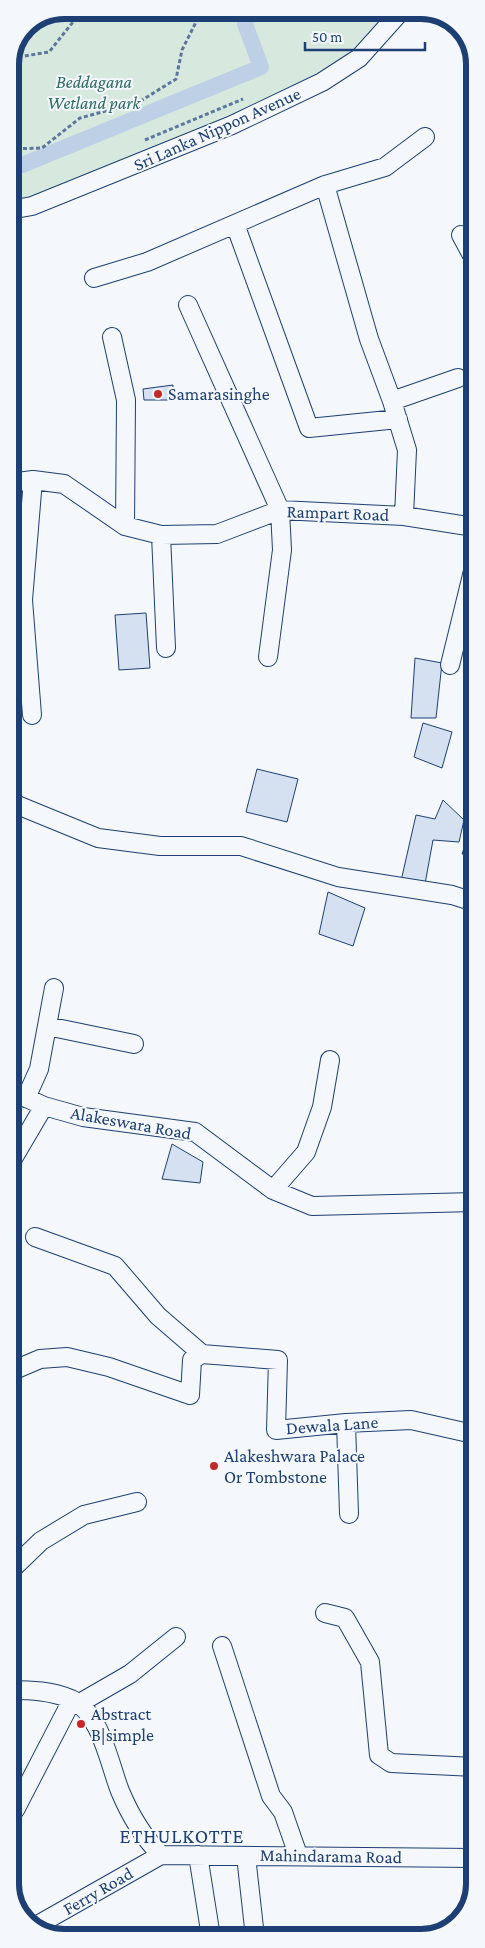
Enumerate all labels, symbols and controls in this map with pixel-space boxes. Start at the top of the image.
scale bar [305,20,425,52]
text: 50 m [312,29,342,45]
park label: Beddagana Wetland park [48,72,142,113]
street label: Sri Lanka Nippon Avenue [130,83,304,175]
place label: Samarasinghe [168,384,270,404]
marker: Samarasinghe [152,388,164,400]
street label: Rampart Road [286,501,390,525]
street label: Alakeswara Road [69,1103,193,1144]
street label: Dewala Lane [285,1412,379,1438]
place label: Alakeshwara Palace Or Tombstone [224,1446,365,1487]
marker: Alakeshwara Palace Or Tombstone [208,1460,220,1472]
place label: Abstract B|simple [91,1704,154,1745]
marker: Abstract B|simple [75,1718,87,1730]
district label: ETHULKOTTE [120,1825,244,1847]
street label: Mahindarama Road [260,1845,403,1867]
street label: Ferry Road [59,1863,137,1919]

